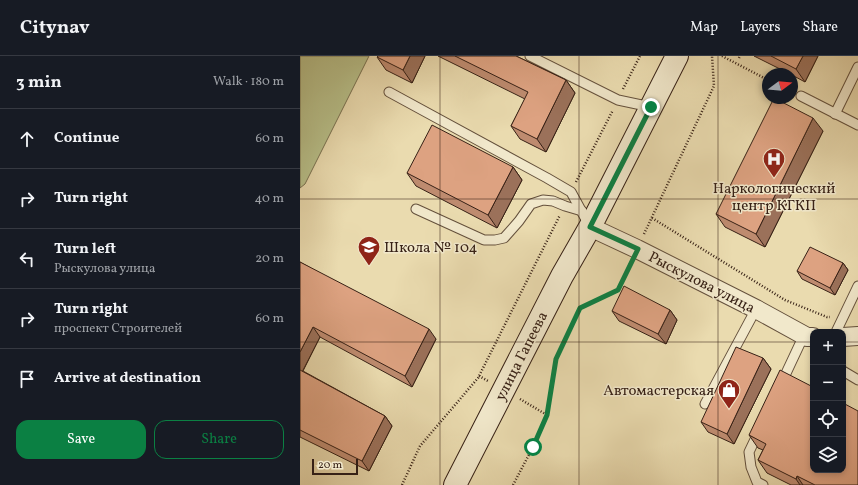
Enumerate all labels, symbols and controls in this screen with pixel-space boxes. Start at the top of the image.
text: Citynav [20,15,90,41]
text: Map [690,18,718,37]
text: Layers [740,18,780,37]
text: Share [802,18,838,37]
north arrow [762,68,798,104]
text: 3 min [16,71,62,94]
text: Walk · 180 m [213,73,284,91]
route end [642,98,660,116]
icon: ahead [16,128,38,150]
text: Continue [54,128,119,149]
text: 60 m [256,130,284,148]
hospital icon: Наркологический центр КГКП [761,146,787,179]
place label: Наркологический центр КГКП [713,179,835,217]
icon: right [16,188,38,210]
text: Turn right [54,188,128,209]
text: 40 m [255,190,284,208]
school or university icon: Школа № 104 [356,234,382,267]
place label: Школа № 104 [384,238,478,259]
text: Turn left [54,239,116,260]
street label: Рыскулова улица [644,247,758,319]
icon: left [16,248,38,270]
text: 20 m [255,250,284,268]
text: Рыскулова улица [54,260,156,278]
text: Turn right [54,299,128,320]
icon: right [16,308,38,330]
street label: улица Гапеева [491,308,554,405]
text: 60 m [256,310,284,328]
text: проспект Строителей [54,320,182,338]
map controls [810,329,846,473]
button: + [810,329,846,365]
button: − [810,365,846,401]
icon: arrive [16,368,38,390]
text: Arrive at destination [54,368,201,389]
shop icon: Автомастерская [716,377,742,410]
place label: Автомастерская [603,381,714,402]
button: locate [810,401,846,437]
button: Save [16,420,146,459]
button: Share [154,420,284,459]
button: layers [810,437,846,473]
route start [524,438,542,456]
scale bar [312,457,358,476]
text: 20 m [318,458,342,473]

